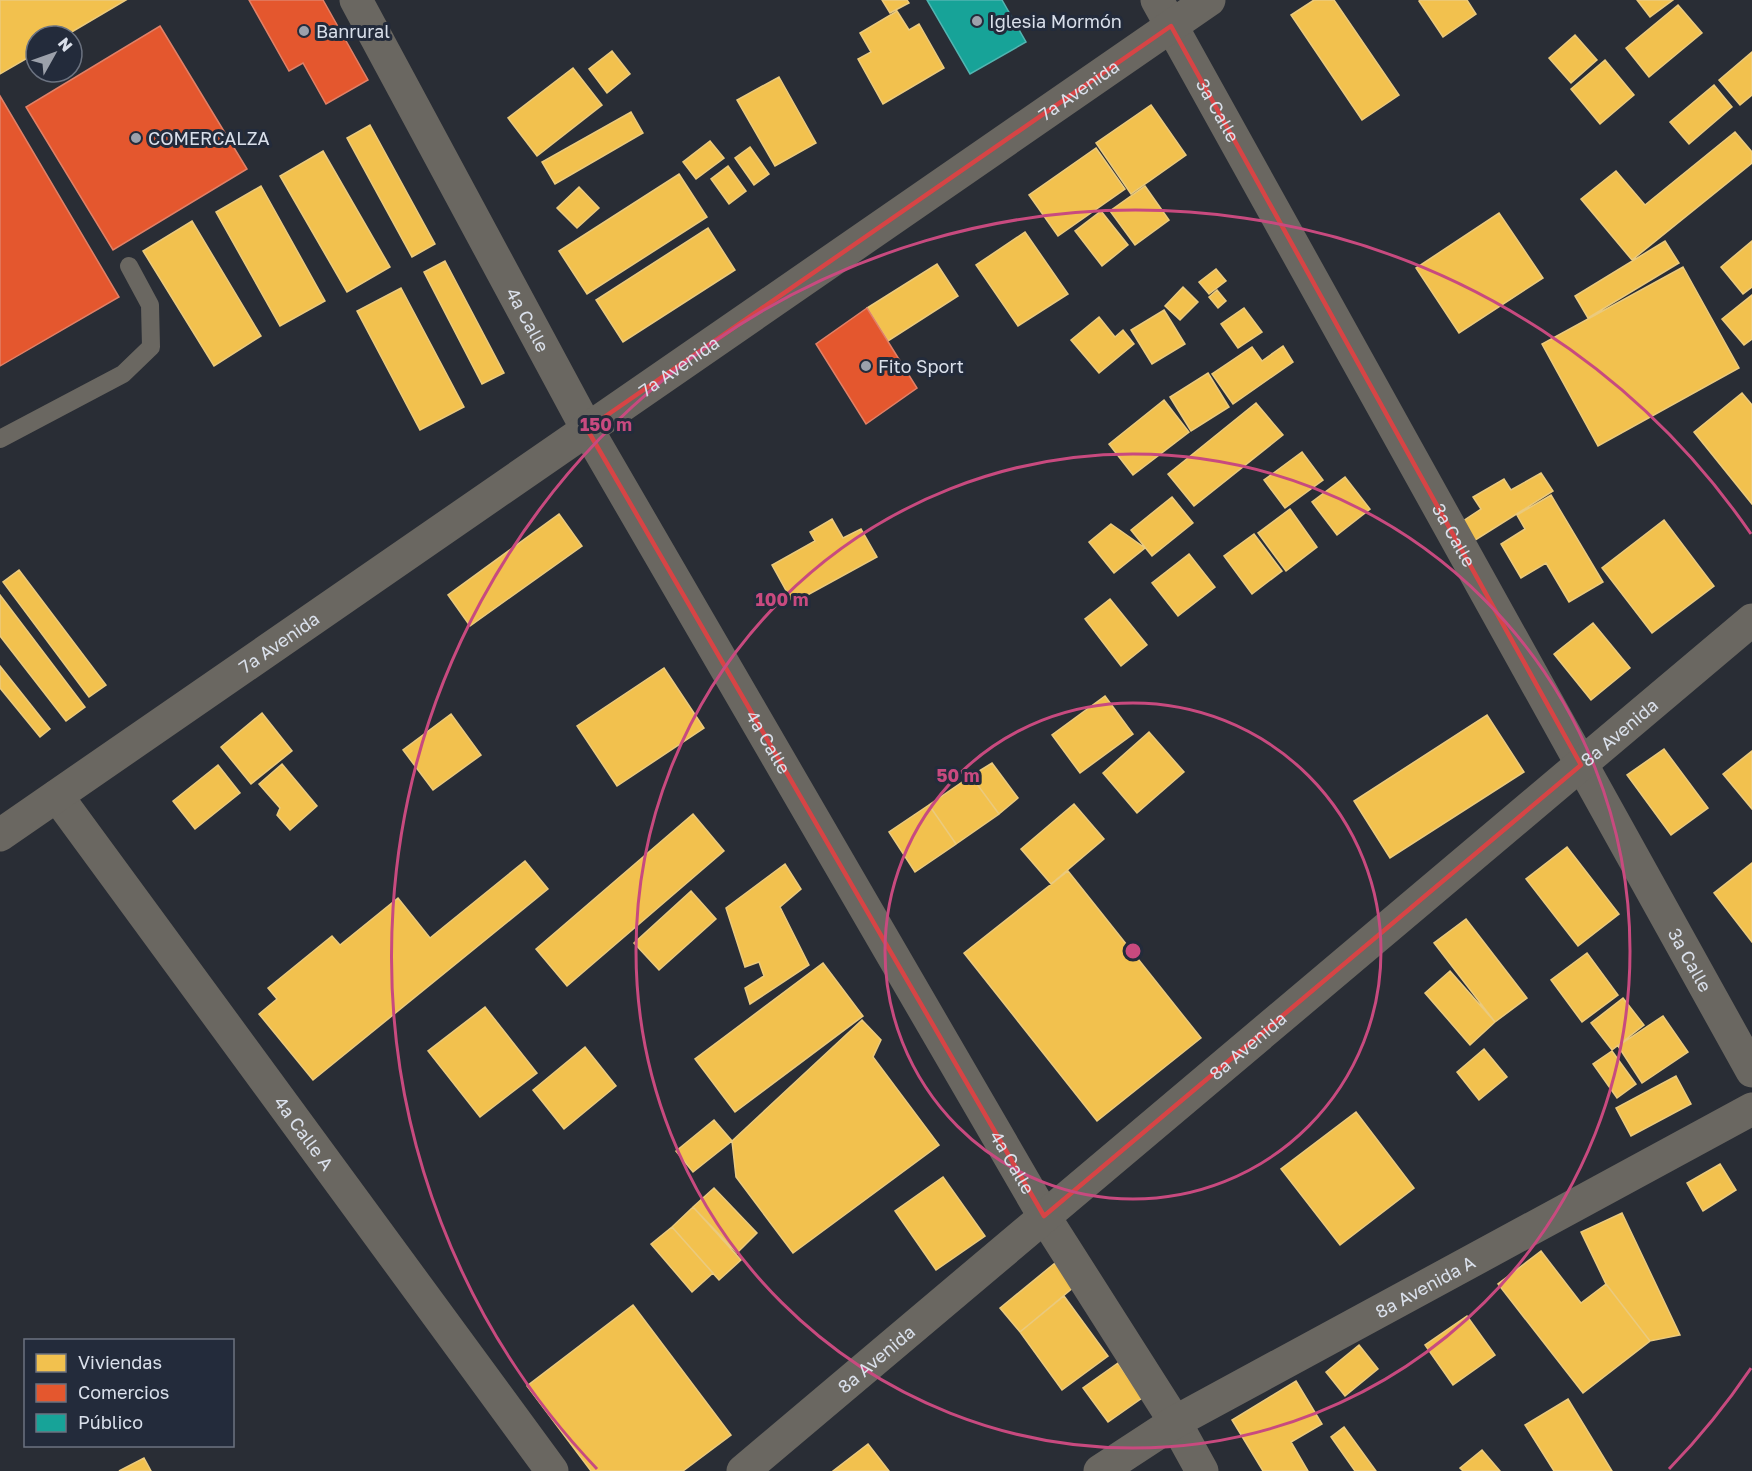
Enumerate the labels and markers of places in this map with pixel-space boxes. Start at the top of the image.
place label: Iglesia Mormón [989,10,1122,32]
marker: Iglesia Mormón [970,14,984,28]
place label: Banrural [316,20,390,42]
marker: Banrural [297,24,311,38]
place label: COMERCALZA [148,127,270,149]
marker: COMERCALZA [129,131,143,145]
place label: Fito Sport [878,355,964,377]
marker: Fito Sport [859,359,873,373]
centre of rings [1123,941,1143,961]

